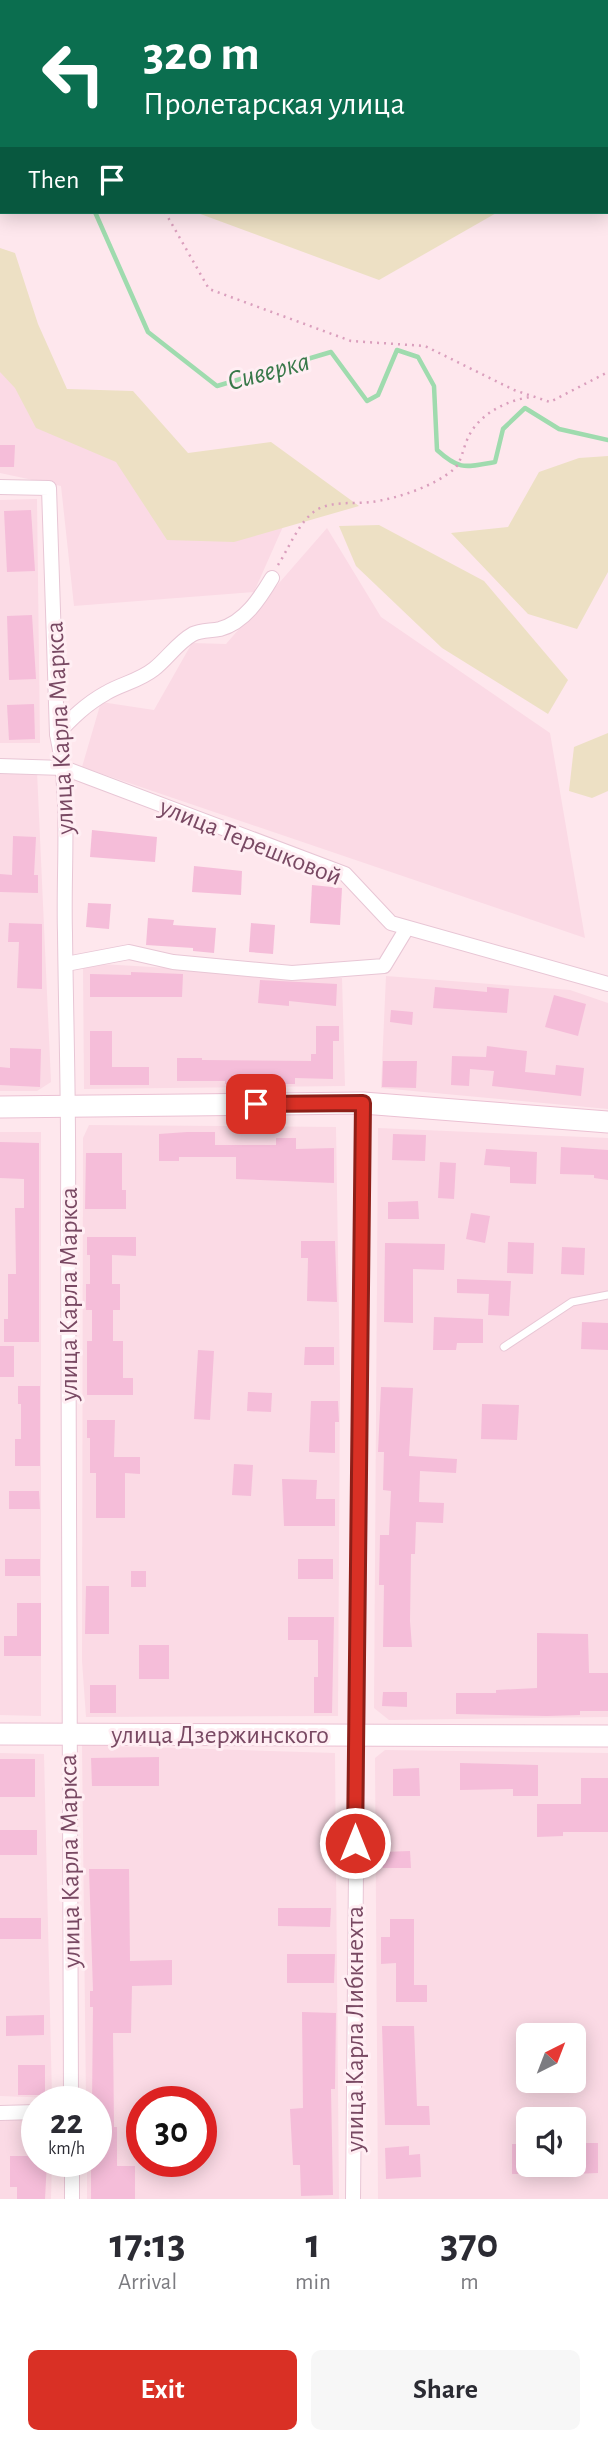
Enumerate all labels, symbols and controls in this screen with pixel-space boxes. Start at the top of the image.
icon: left [28,28,119,119]
text: 320 m [143,30,260,79]
text: Пролетарская улица [143,88,405,120]
icon: arrive [93,161,131,199]
text: Then [28,167,79,193]
water label: Сиверка [224,348,313,396]
street label: улица Карла Маркса [41,620,79,836]
street label: улица Терешковой [155,793,345,890]
pin [226,1074,286,1134]
icon: arrive [237,1085,275,1123]
street label: улица Карла Маркса [56,1187,82,1402]
street label: улица Дзержинского [110,1722,329,1748]
street label: улица Карла Маркса [55,1754,85,1969]
position arrow [318,1806,392,1880]
street label: улица Карла Либкнехта [342,1906,368,2153]
north arrow [516,2023,586,2093]
map controls [516,2023,586,2177]
speed limit sign: 30 [126,2086,217,2177]
text: 22 [50,2105,83,2140]
button: sound [516,2107,586,2177]
text: km/h [48,2140,85,2158]
text: 17:13 [109,2223,186,2265]
text: 1 [305,2223,321,2265]
text: 370 [440,2223,499,2265]
text: Arrival [118,2271,177,2294]
text: min [295,2271,331,2294]
text: m [460,2271,479,2294]
button: Exit [28,2350,297,2430]
button: Share [311,2350,580,2430]

